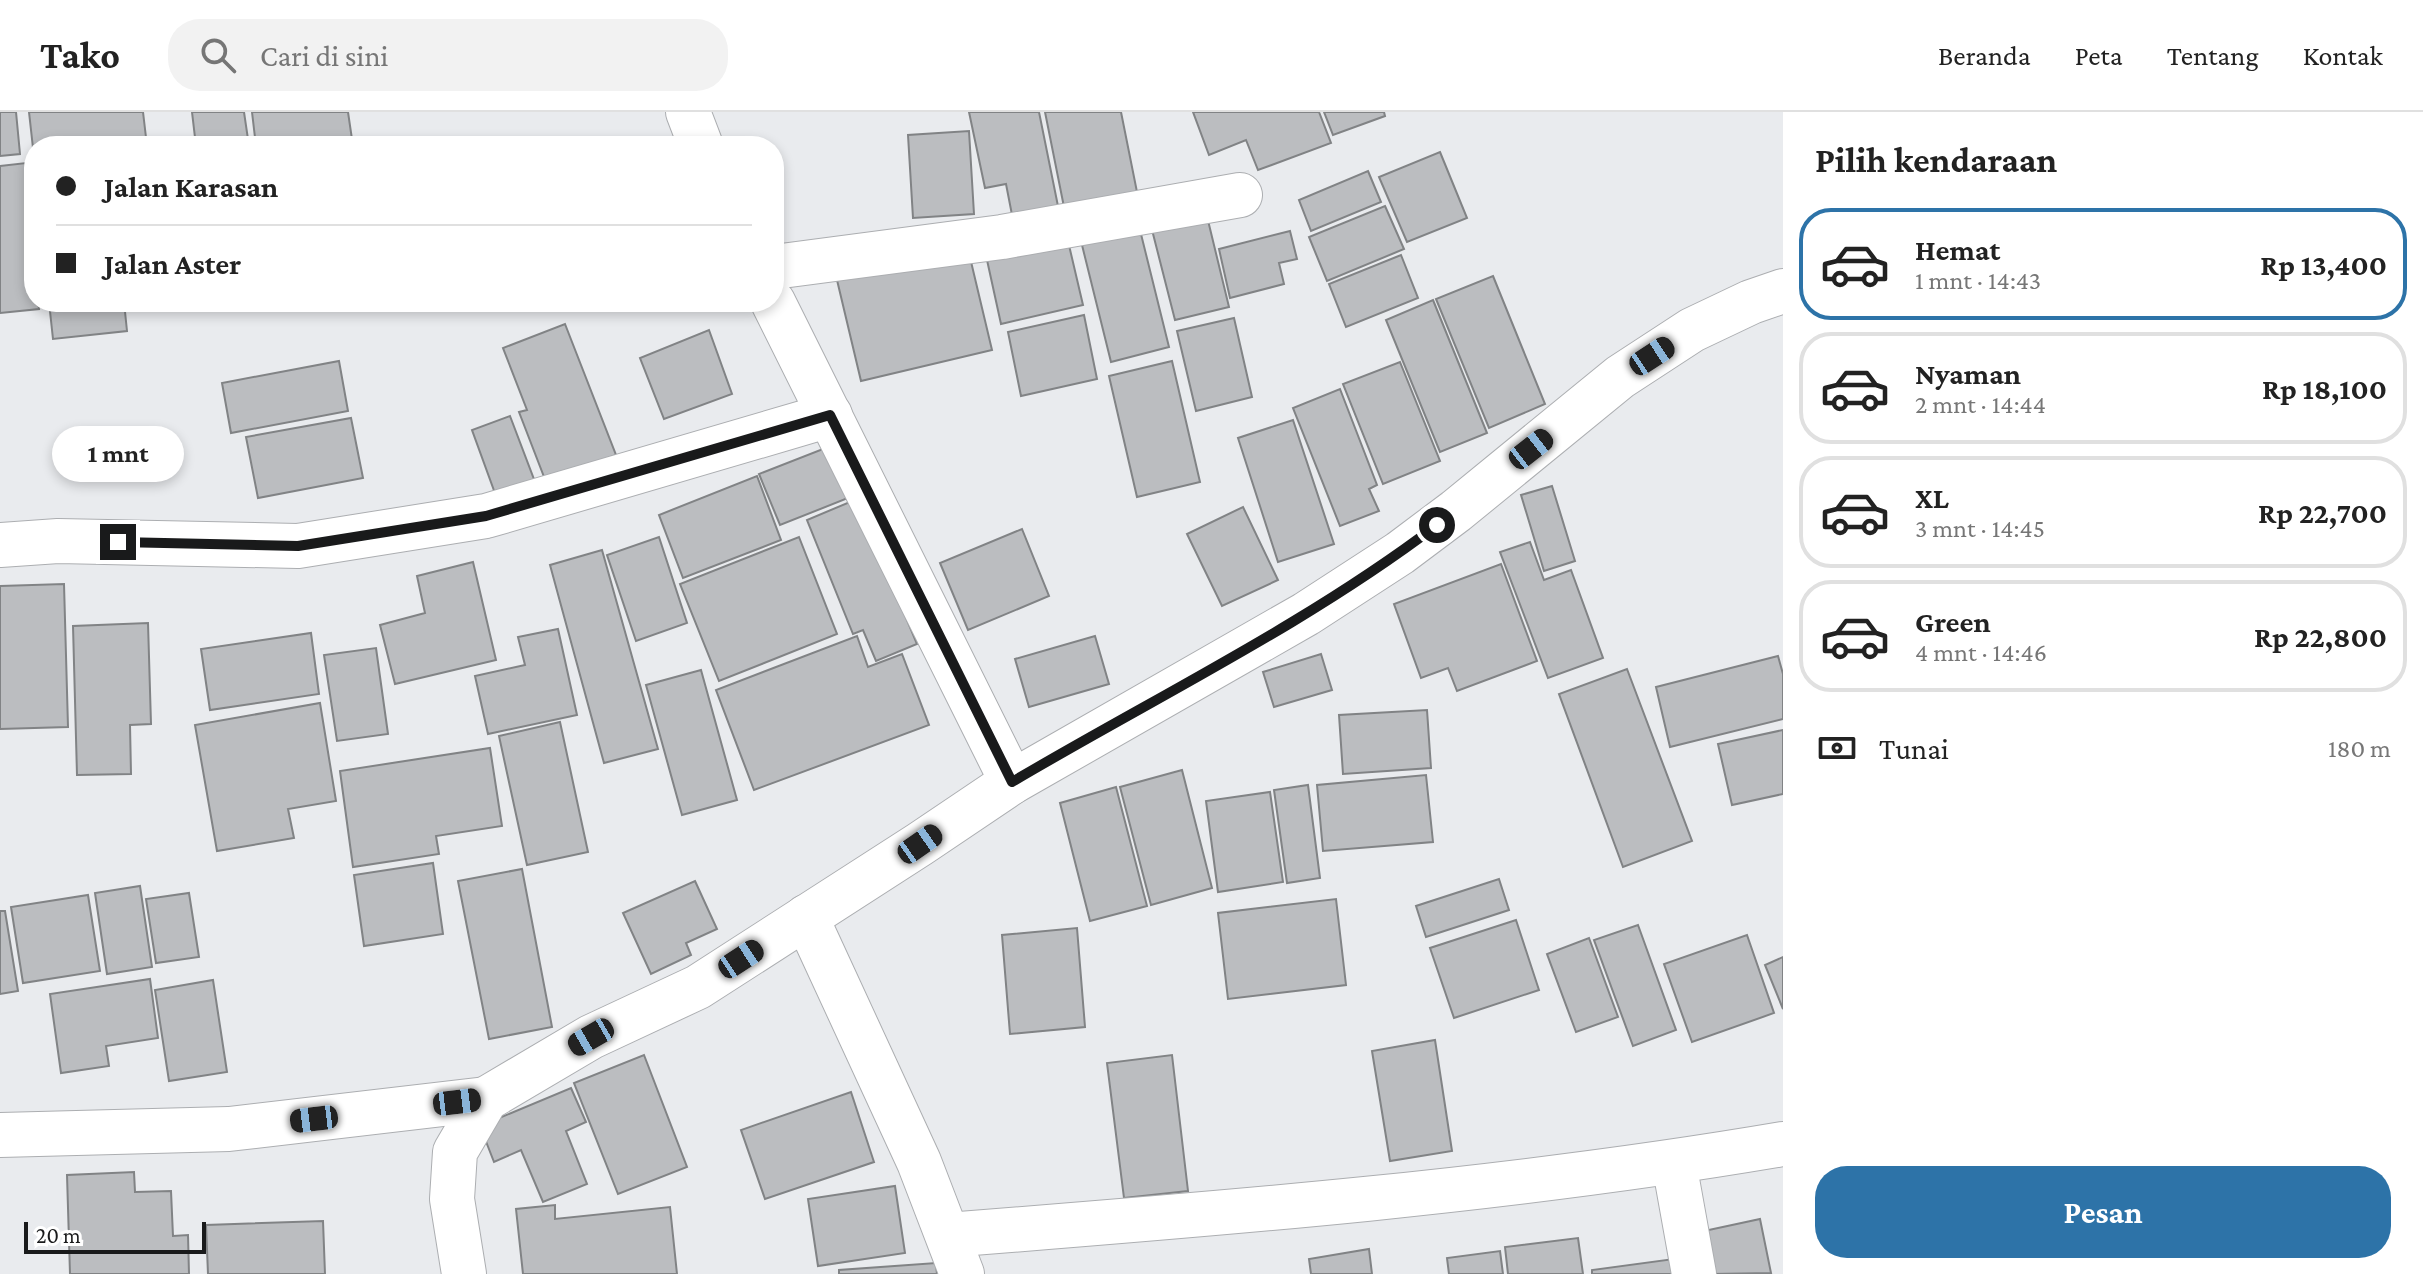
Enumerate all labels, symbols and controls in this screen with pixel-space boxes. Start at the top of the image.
search box [168,19,728,91]
icon: search [196,33,240,77]
text: Tako [40,34,120,76]
text: Cari di sini [260,39,388,72]
text: Beranda [1938,40,2031,71]
text: Peta [2075,40,2123,71]
text: Tentang [2167,40,2259,71]
text: Kontak [2303,40,2383,71]
text: Pilih kendaraan [1815,140,2057,180]
text: Jalan Karasan [104,170,278,203]
icon: car [1819,228,1891,300]
text: Hemat [1915,233,2000,266]
text: Jalan Aster [104,247,241,280]
text: Rp 13,400 [2260,248,2387,281]
text: 1 mnt · 14:43 [1915,266,2041,295]
car [1625,333,1679,379]
icon: car [1819,352,1891,424]
text: Nyaman [1915,357,2021,390]
text: Rp 18,100 [2262,372,2387,405]
text: 2 mnt · 14:44 [1915,390,2046,419]
car [1505,425,1557,473]
callout: 1 mnt [52,426,184,482]
text: 1 mnt [87,439,149,468]
icon: car [1819,476,1891,548]
text: XL [1915,481,1949,514]
text: Rp 22,700 [2258,496,2387,529]
route start [1419,507,1455,543]
text: 3 mnt · 14:45 [1915,514,2045,543]
route end [100,524,136,560]
icon: car [1819,600,1891,672]
text: Green [1915,605,1991,638]
text: Rp 22,800 [2254,620,2387,653]
text: 4 mnt · 14:46 [1915,638,2047,667]
icon: cash [1815,726,1859,770]
text: Tunai [1879,732,1949,765]
text: 180 m [2328,734,2391,763]
car [893,820,947,868]
car [714,936,768,982]
car [564,1015,618,1059]
car [432,1087,482,1117]
car [289,1104,339,1134]
button: Pesan [1815,1166,2391,1258]
scale bar [24,1218,206,1254]
text: 20 m [36,1223,81,1248]

